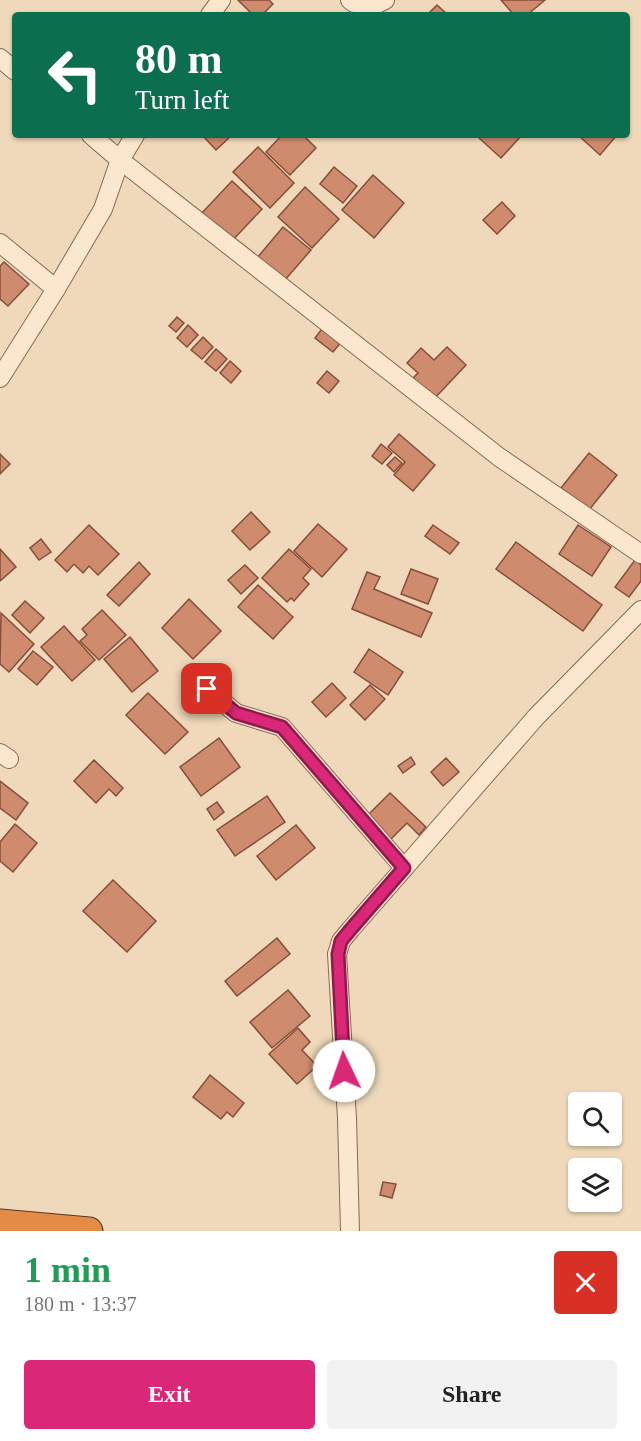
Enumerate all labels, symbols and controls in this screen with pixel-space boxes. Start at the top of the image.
icon: left [36,36,114,114]
text: 80 m [135,36,223,82]
text: Turn left [135,85,229,115]
pin [181,663,232,714]
icon: arrive [190,672,223,705]
position arrow [312,1039,376,1103]
map controls [568,1092,622,1212]
button: search [568,1092,622,1146]
button: layers [568,1158,622,1212]
text: 1 min [24,1250,111,1290]
button: close [554,1251,617,1314]
text: 180 m · 13:37 [24,1293,137,1315]
button: Exit [24,1360,315,1429]
button: Share [327,1360,617,1429]

